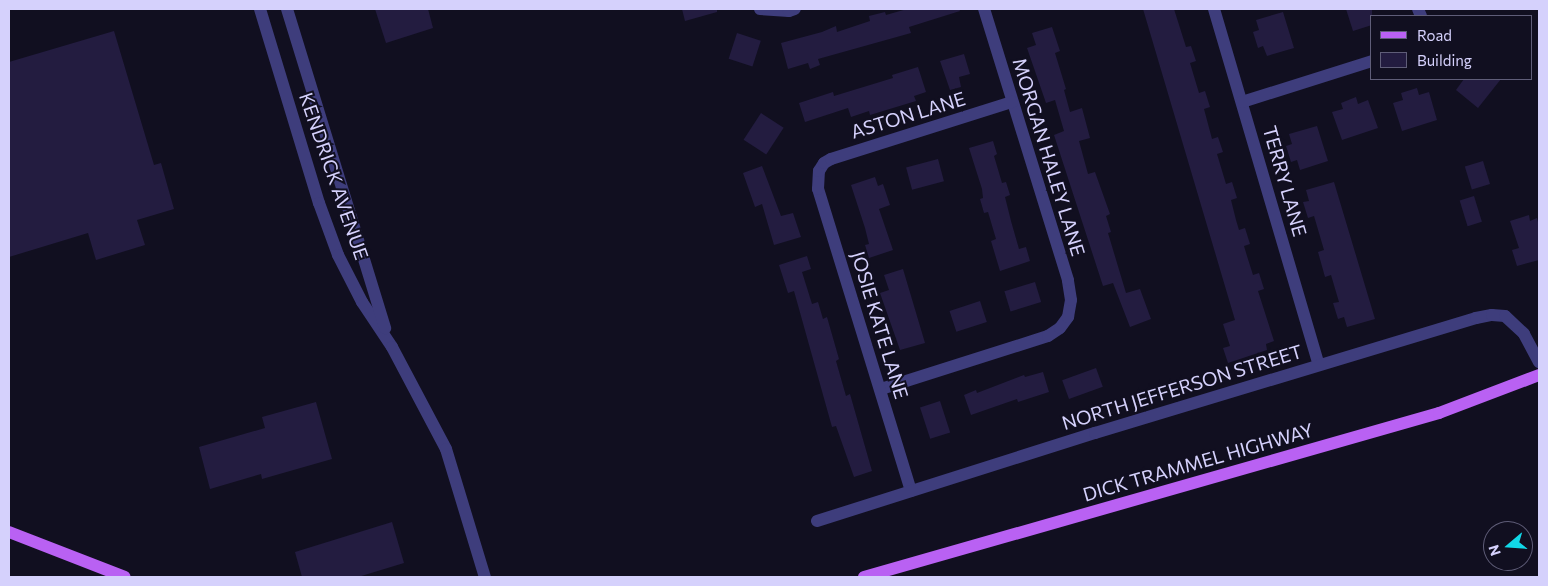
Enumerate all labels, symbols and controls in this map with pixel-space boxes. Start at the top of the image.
legend [1370,15,1533,80]
text: Road [1417,26,1452,44]
text: Building [1417,51,1472,69]
street label: MORGAN HALEY LANE [1008,55,1090,259]
street label: ASTON LANE [848,87,968,143]
street label: KENDRICK AVENUE [295,89,373,263]
street label: TERRY LANE [1258,123,1312,239]
street label: JOSIE KATE LANE [847,248,913,402]
street label: NORTH JEFFERSON STREET [1059,340,1305,434]
street label: DICK TRAMMEL HIGHWAY [1080,418,1316,506]
north arrow [1483,521,1533,571]
text: N [1485,543,1504,558]

